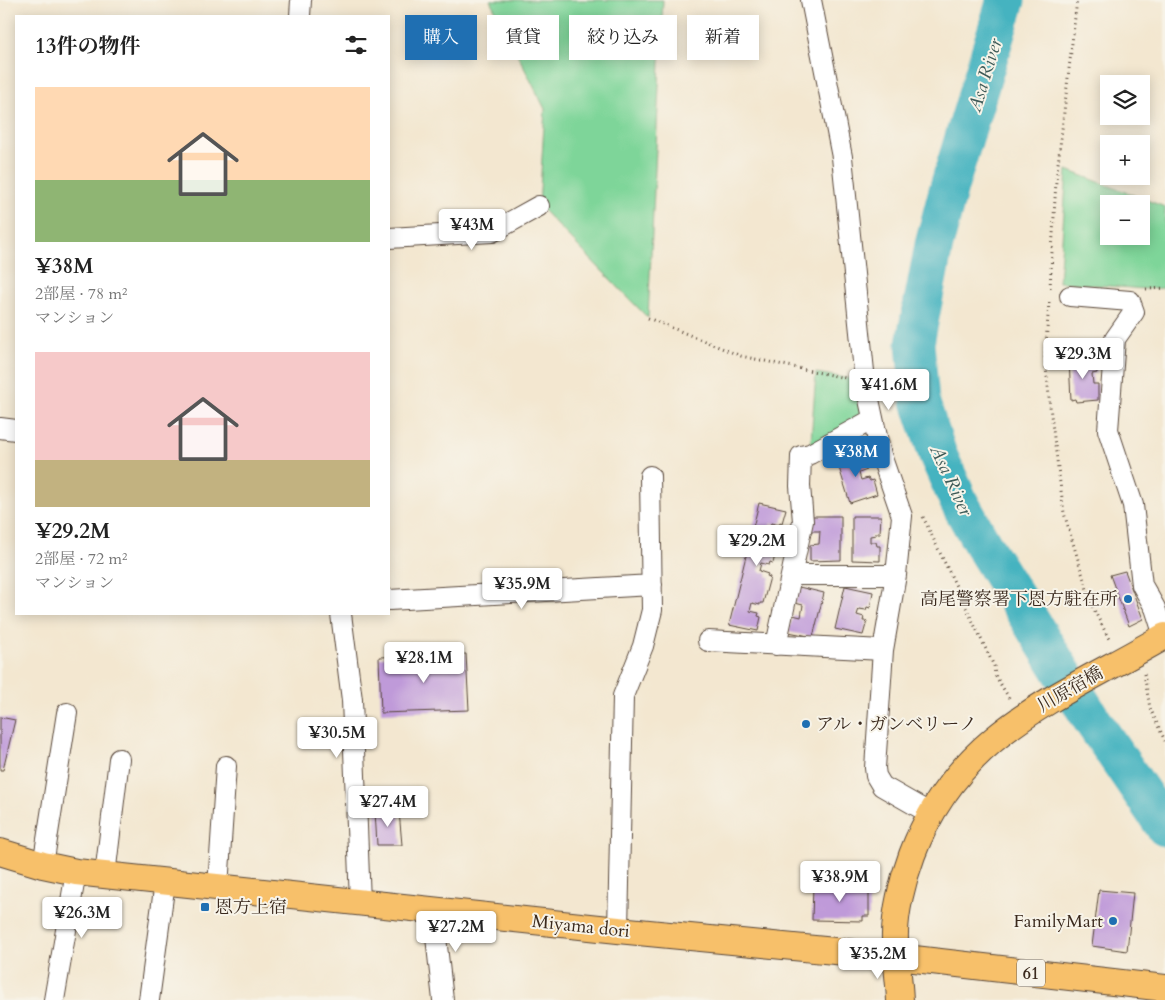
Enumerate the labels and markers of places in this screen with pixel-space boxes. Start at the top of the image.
pin: ¥43M [442,208,502,251]
pin: ¥29.3M [1042,338,1124,380]
pin: ¥41.6M [848,368,930,411]
pin: ¥38M [826,436,886,478]
pin: ¥29.2M [716,524,798,567]
pin: ¥35.9M [481,568,563,610]
place label: 高尾警察署下恩方駐在所 [920,587,1118,612]
marker: 高尾警察署下恩方駐在所 [1122,593,1134,605]
pin: ¥28.1M [383,642,465,684]
place label: アル・ガンベリーノ [816,712,977,737]
pin: ¥30.5M [296,716,378,759]
marker: アル・ガンベリーノ [800,718,812,730]
pin: ¥27.4M [347,786,429,828]
pin: ¥38.9M [799,860,881,903]
place label: 恩方上宿 [215,895,287,920]
pin: ¥26.3M [41,896,123,939]
marker: 恩方上宿 [199,901,211,913]
place label: FamilyMart [1014,909,1103,934]
pin: ¥27.2M [415,910,497,953]
marker: FamilyMart [1107,915,1119,927]
pin: ¥35.2M [837,938,919,980]

